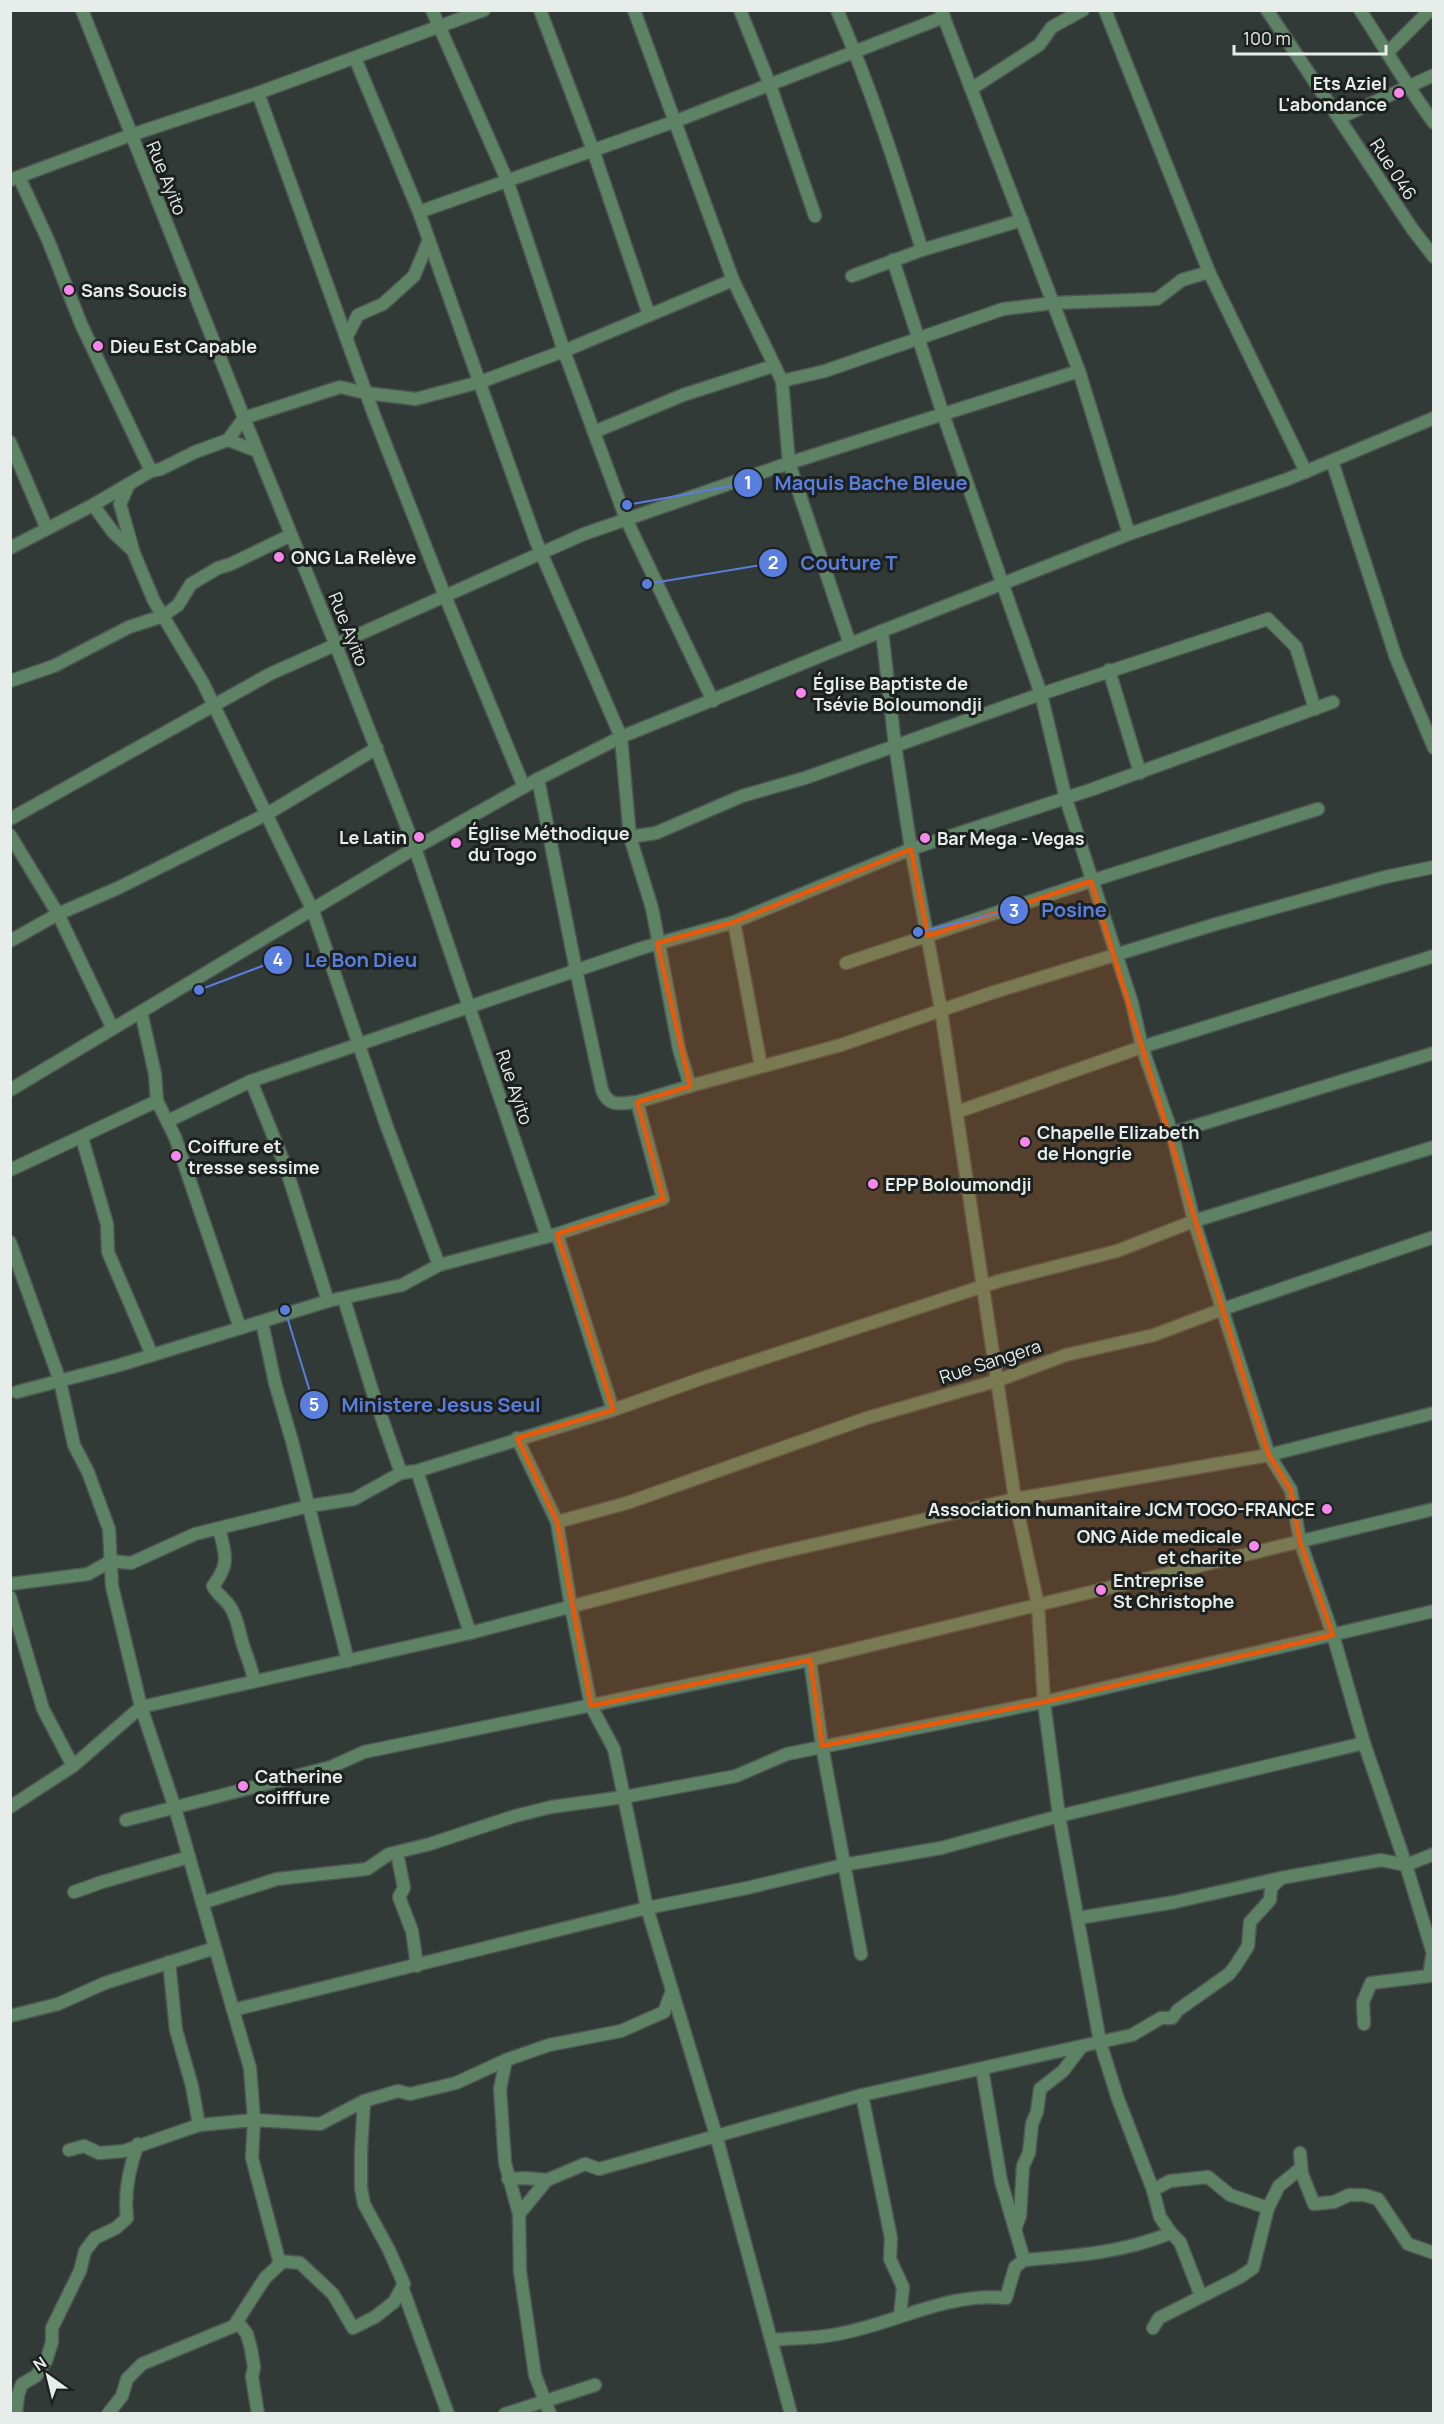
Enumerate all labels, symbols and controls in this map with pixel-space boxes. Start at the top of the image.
scale bar [1234,18,1386,56]
text: 100 m [1243,26,1291,50]
place label: Ets Aziel L'abondance [1278,71,1387,116]
marker: Ets Aziel L'abondance [1392,86,1406,100]
street label: Rue 046 [1365,134,1423,204]
street label: Rue Ayito [141,137,193,219]
place label: Sans Soucis [81,278,187,302]
marker: Sans Soucis [62,283,76,297]
place label: Dieu Est Capable [110,334,257,358]
marker: Dieu Est Capable [91,339,105,353]
callout: Maquis Bache Bleue [733,464,980,502]
text: Maquis Bache Bleue [775,469,967,496]
text: 1 [744,470,752,494]
callout: Couture T [758,544,909,582]
place label: ONG La Relève [291,545,417,569]
text: Couture T [801,549,897,576]
marker: ONG La Relève [272,550,286,564]
text: 2 [768,550,778,574]
street label: Rue Ayito [323,588,375,670]
place label: Église Baptiste de Tsévie Boloumondji [813,671,982,716]
marker: Église Baptiste de Tsévie Boloumondji [794,686,808,700]
place label: Église Méthodique du Togo [468,821,630,866]
place label: Le Latin [339,825,407,849]
place label: Bar Mega - Vegas [937,826,1085,850]
marker: Le Latin [412,830,426,844]
marker: Bar Mega - Vegas [918,831,932,845]
marker: Église Méthodique du Togo [449,836,463,850]
callout: Posine [999,891,1119,929]
text: Posine [1041,896,1107,923]
text: 3 [1009,898,1019,922]
callout: Le Bon Dieu [263,941,430,979]
text: Le Bon Dieu [305,946,417,973]
text: 4 [273,947,284,971]
street label: Rue Ayito [491,1046,539,1128]
place label: Chapelle Elizabeth de Hongrie [1037,1120,1199,1165]
place label: Coiffure et tresse sessime [188,1134,320,1179]
marker: Chapelle Elizabeth de Hongrie [1018,1135,1032,1149]
marker: Coiffure et tresse sessime [169,1149,183,1163]
place label: EPP Boloumondji [885,1172,1032,1196]
marker: EPP Boloumondji [866,1177,880,1191]
street label: Rue Sangera [936,1333,1044,1389]
callout: Ministere Jesus Seul [299,1386,552,1424]
text: Ministere Jesus Seul [341,1391,541,1418]
text: 5 [309,1392,319,1416]
place label: Association humanitaire JCM TOGO-FRANCE [928,1497,1315,1521]
marker: Association humanitaire JCM TOGO-FRANCE [1320,1502,1334,1516]
place label: ONG Aide medicale et charite [1077,1524,1242,1569]
marker: ONG Aide medicale et charite [1247,1539,1261,1553]
place label: Entreprise St Christophe [1113,1568,1235,1613]
marker: Entreprise St Christophe [1094,1583,1108,1597]
place label: Catherine coifffure [255,1764,343,1809]
marker: Catherine coifffure [236,1779,250,1793]
north arrow [18,2346,78,2406]
text: N [29,2351,51,2376]

